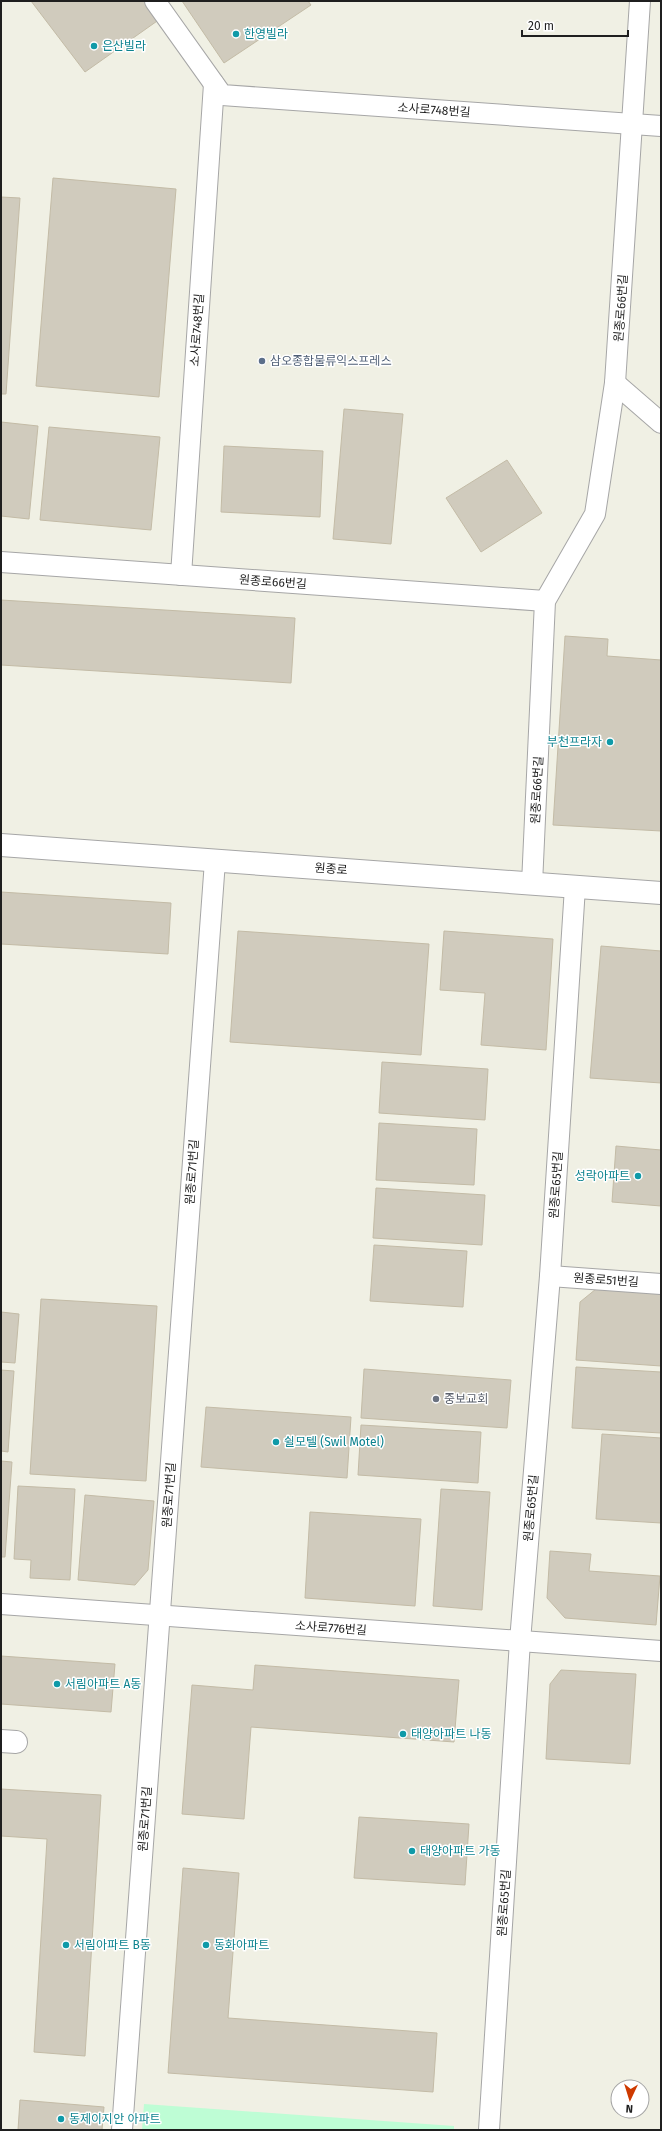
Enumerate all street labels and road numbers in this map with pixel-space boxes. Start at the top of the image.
street label: 소사로748번길 [397,100,471,120]
street label: 원종로66번길 [612,274,630,342]
street label: 소사로748번길 [187,293,207,367]
street label: 원종로66번길 [239,573,307,591]
street label: 원종로66번길 [528,756,546,824]
street label: 원종로 [314,861,348,877]
street label: 원종로71번길 [183,1139,201,1205]
street label: 원종로65번길 [547,1151,565,1219]
street label: 원종로51번길 [573,1271,639,1289]
street label: 원종로71번길 [160,1462,178,1528]
street label: 원종로65번길 [521,1474,541,1542]
street label: 소사로776번길 [295,1619,367,1637]
street label: 원종로71번길 [136,1786,154,1852]
street label: 원종로65번길 [495,1869,513,1937]

